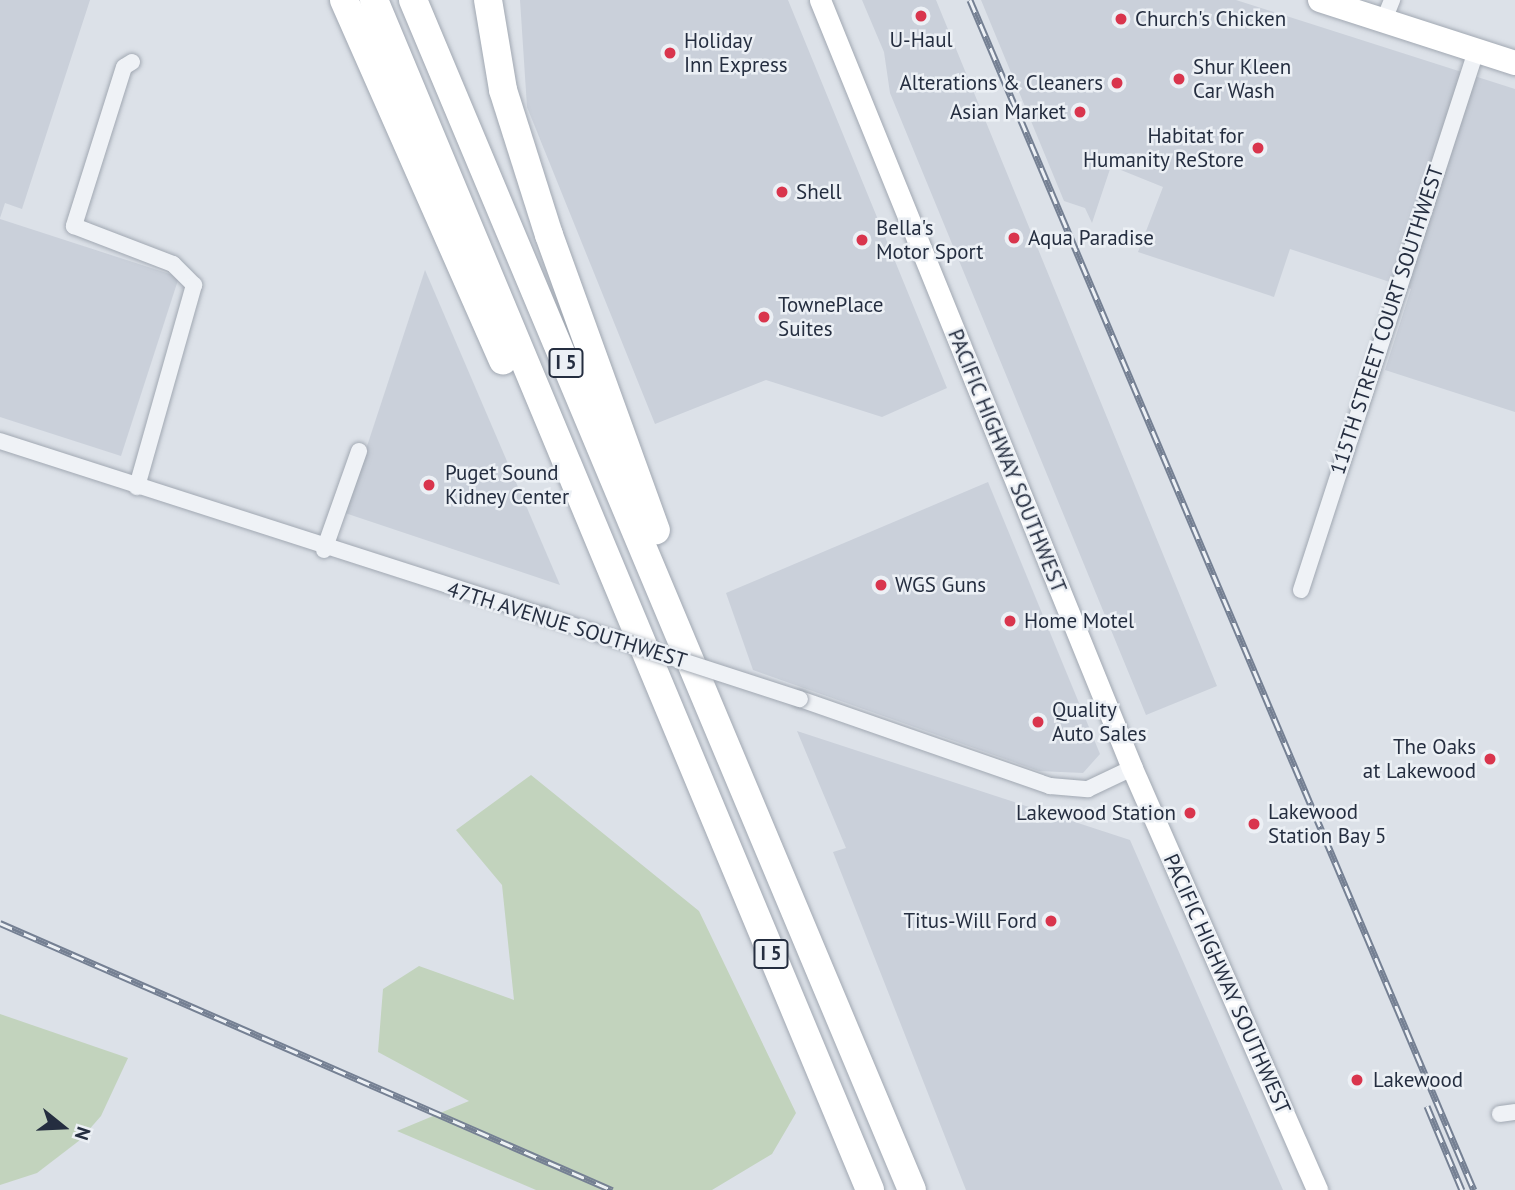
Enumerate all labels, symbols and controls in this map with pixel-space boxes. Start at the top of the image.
place label: Church's Chicken [1135,6,1286,32]
marker: U-Haul [913,8,929,24]
marker: Church's Chicken [1113,11,1129,27]
place label: U-Haul [889,27,953,53]
place label: Holiday Inn Express [684,28,788,78]
marker: Holiday Inn Express [662,45,678,61]
place label: Shur Kleen Car Wash [1193,54,1291,104]
place label: Alterations & Cleaners [899,70,1103,96]
marker: Shur Kleen Car Wash [1171,71,1187,87]
marker: Alterations & Cleaners [1109,75,1125,91]
place label: Asian Market [950,99,1066,125]
marker: Asian Market [1072,104,1088,120]
place label: Habitat for Humanity ReStore [1082,123,1244,173]
marker: Habitat for Humanity ReStore [1250,140,1266,156]
street label: 115TH STREET COURT SOUTHWEST [1325,161,1449,479]
place label: Shell [796,179,842,205]
marker: Shell [774,184,790,200]
place label: Bella's Motor Sport [876,215,983,265]
place label: Aqua Paradise [1028,225,1154,251]
marker: Aqua Paradise [1006,230,1022,246]
marker: Bella's Motor Sport [854,232,870,248]
place label: TownePlace Suites [778,292,884,342]
marker: TownePlace Suites [756,309,772,325]
street label: PACIFIC HIGHWAY SOUTHWEST [942,325,1072,597]
road number: I 5 [548,348,584,378]
place label: Puget Sound Kidney Center [445,460,570,510]
marker: Puget Sound Kidney Center [419,475,439,495]
place label: WGS Guns [895,572,986,598]
street label: 47TH AVENUE SOUTHWEST [444,576,690,674]
marker: WGS Guns [873,577,889,593]
place label: Home Motel [1024,608,1134,634]
marker: Home Motel [1002,613,1018,629]
place label: Quality Auto Sales [1052,697,1147,747]
marker: Quality Auto Sales [1030,714,1046,730]
place label: The Oaks at Lakewood [1363,734,1476,784]
marker: The Oaks at Lakewood [1482,751,1498,767]
place label: Lakewood Station Bay 5 [1268,799,1387,849]
place label: Lakewood Station [1016,800,1176,826]
marker: Lakewood Station [1182,805,1198,821]
marker: Lakewood Station Bay 5 [1246,816,1262,832]
street label: PACIFIC HIGHWAY SOUTHWEST [1158,849,1296,1119]
place label: Titus-Will Ford [903,908,1037,934]
marker: Titus-Will Ford [1043,913,1059,929]
road number: I 5 [754,938,788,970]
place label: Lakewood [1373,1067,1463,1093]
marker: Lakewood [1347,1070,1367,1090]
north arrow [28,1092,98,1162]
text: N [70,1124,96,1143]

